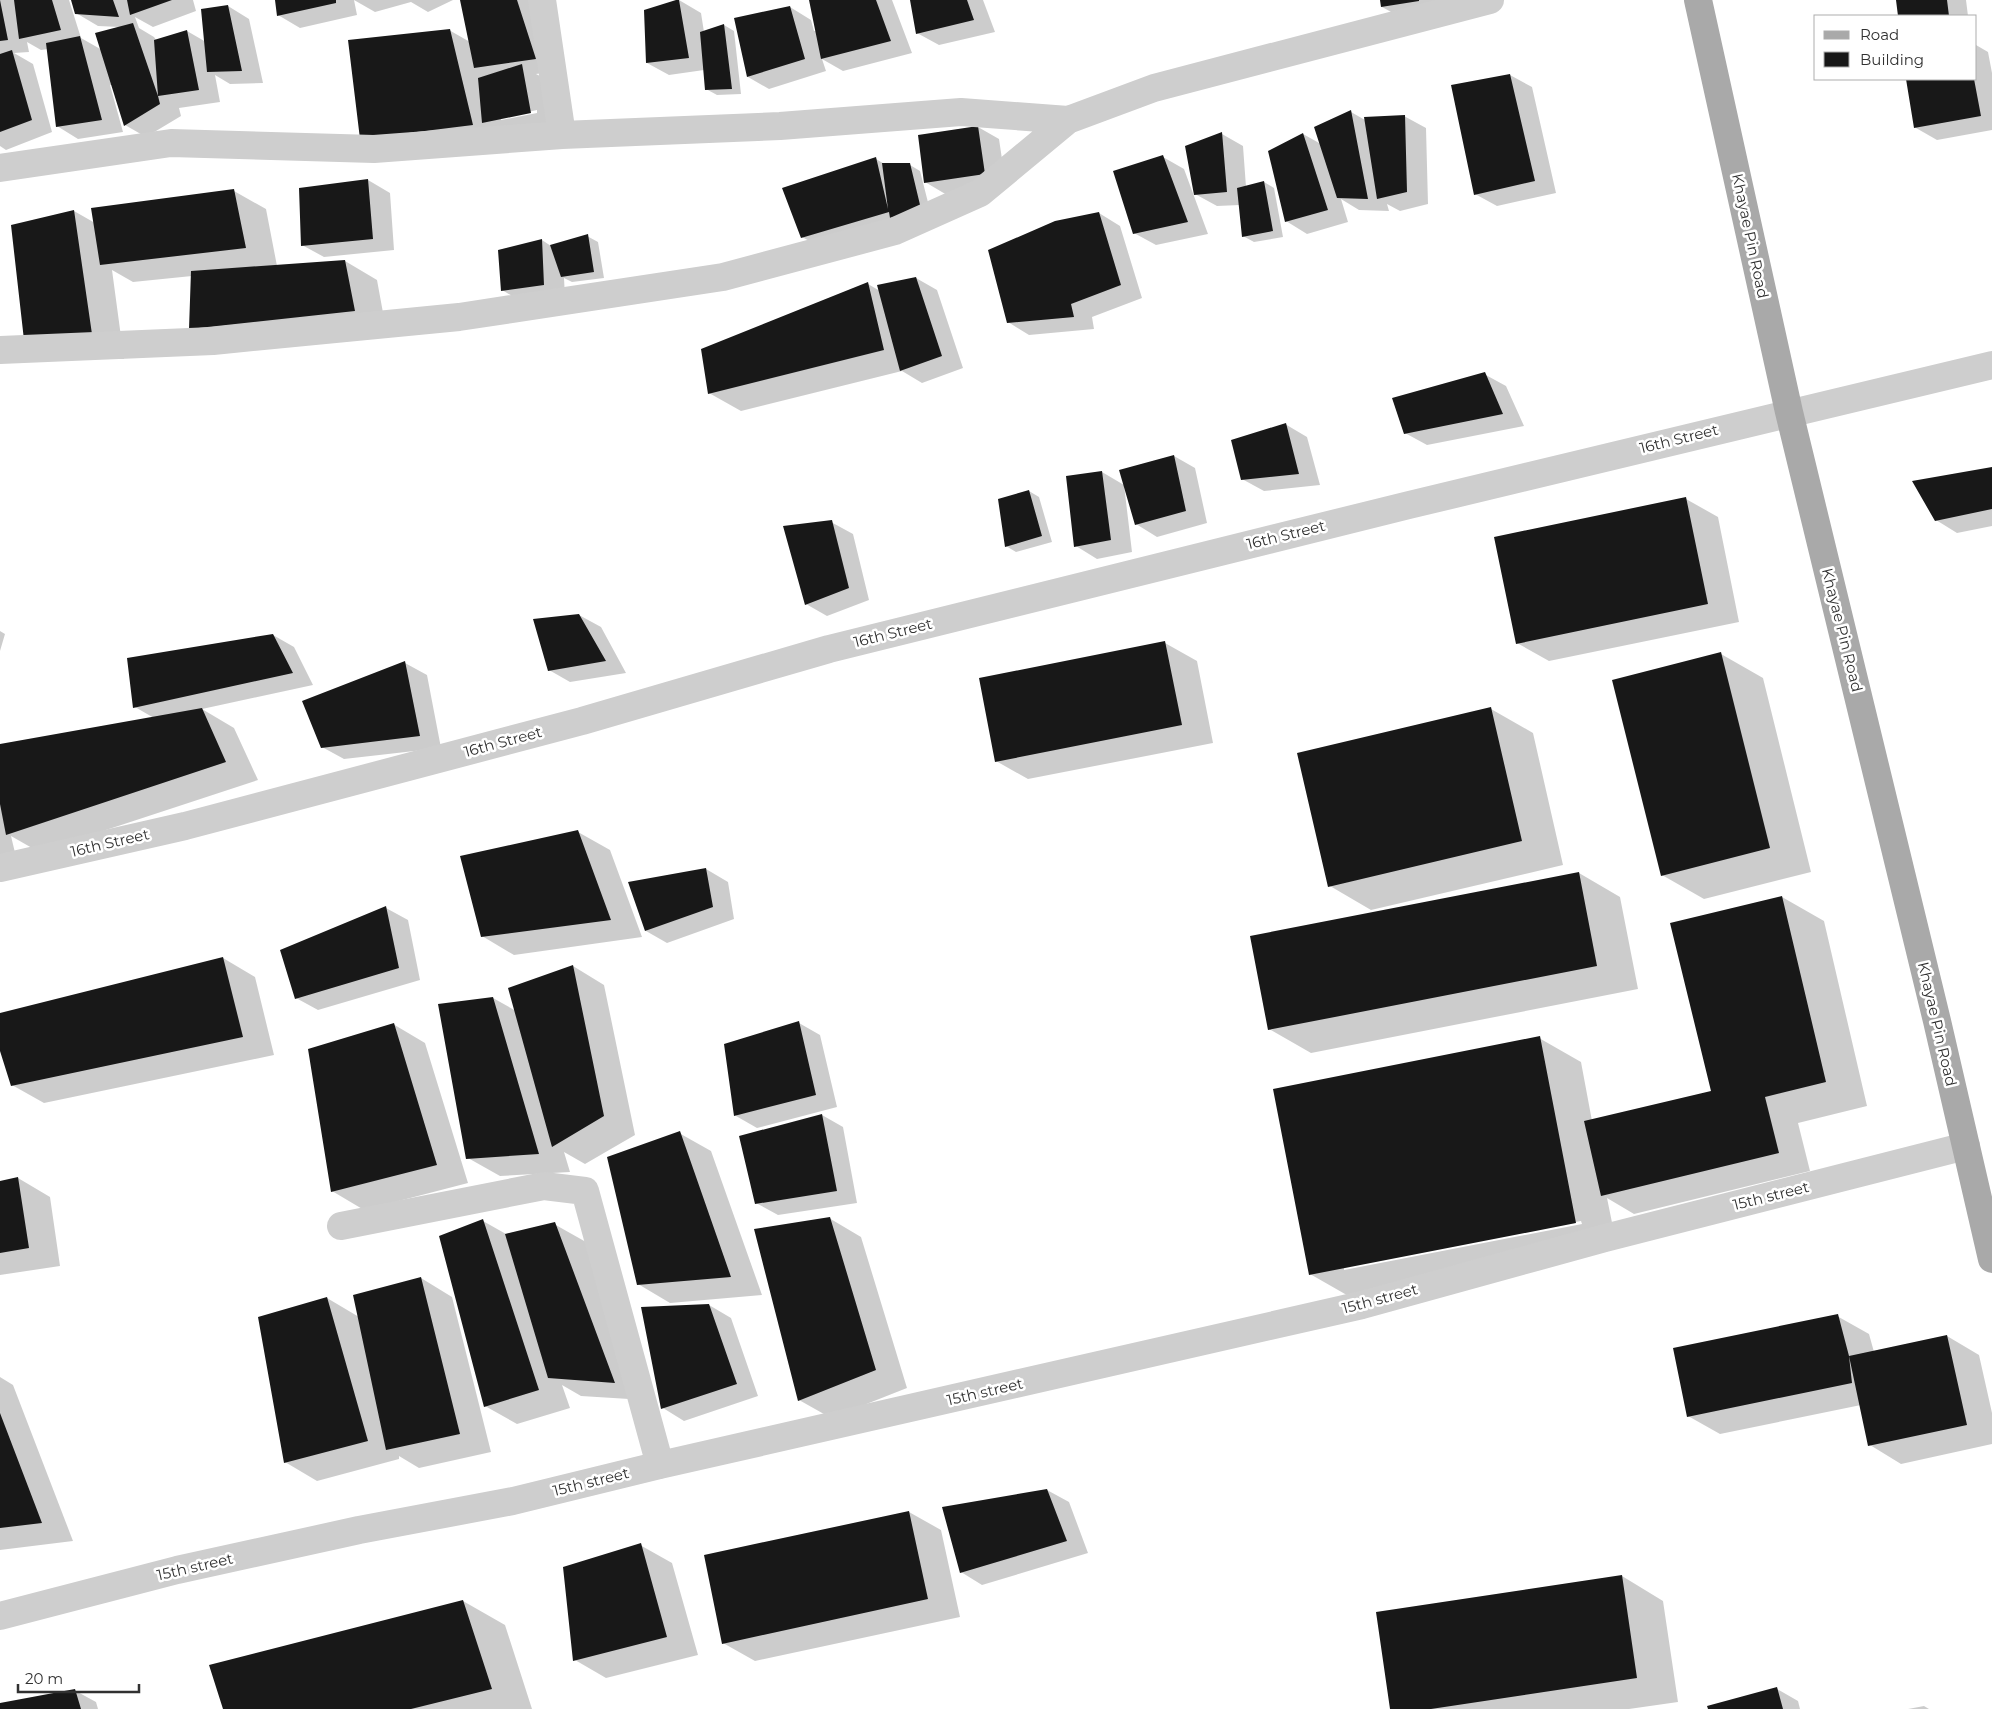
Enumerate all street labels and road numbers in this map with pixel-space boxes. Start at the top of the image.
street label: Khayae Pin Road [1728,172,1773,300]
street label: 16th Street [1638,420,1720,457]
street label: 16th Street [1245,516,1327,553]
street label: Khayae Pin Road [1818,566,1867,694]
street label: 16th Street [852,614,934,651]
street label: 16th Street [462,722,544,761]
street label: 16th Street [69,824,151,861]
street label: Khayae Pin Road [1914,960,1961,1088]
street label: 15th street [1731,1177,1811,1214]
street label: 15th street [1340,1279,1420,1318]
street label: 15th street [945,1374,1025,1409]
street label: 15th street [551,1463,631,1500]
street label: 15th street [155,1549,235,1584]

